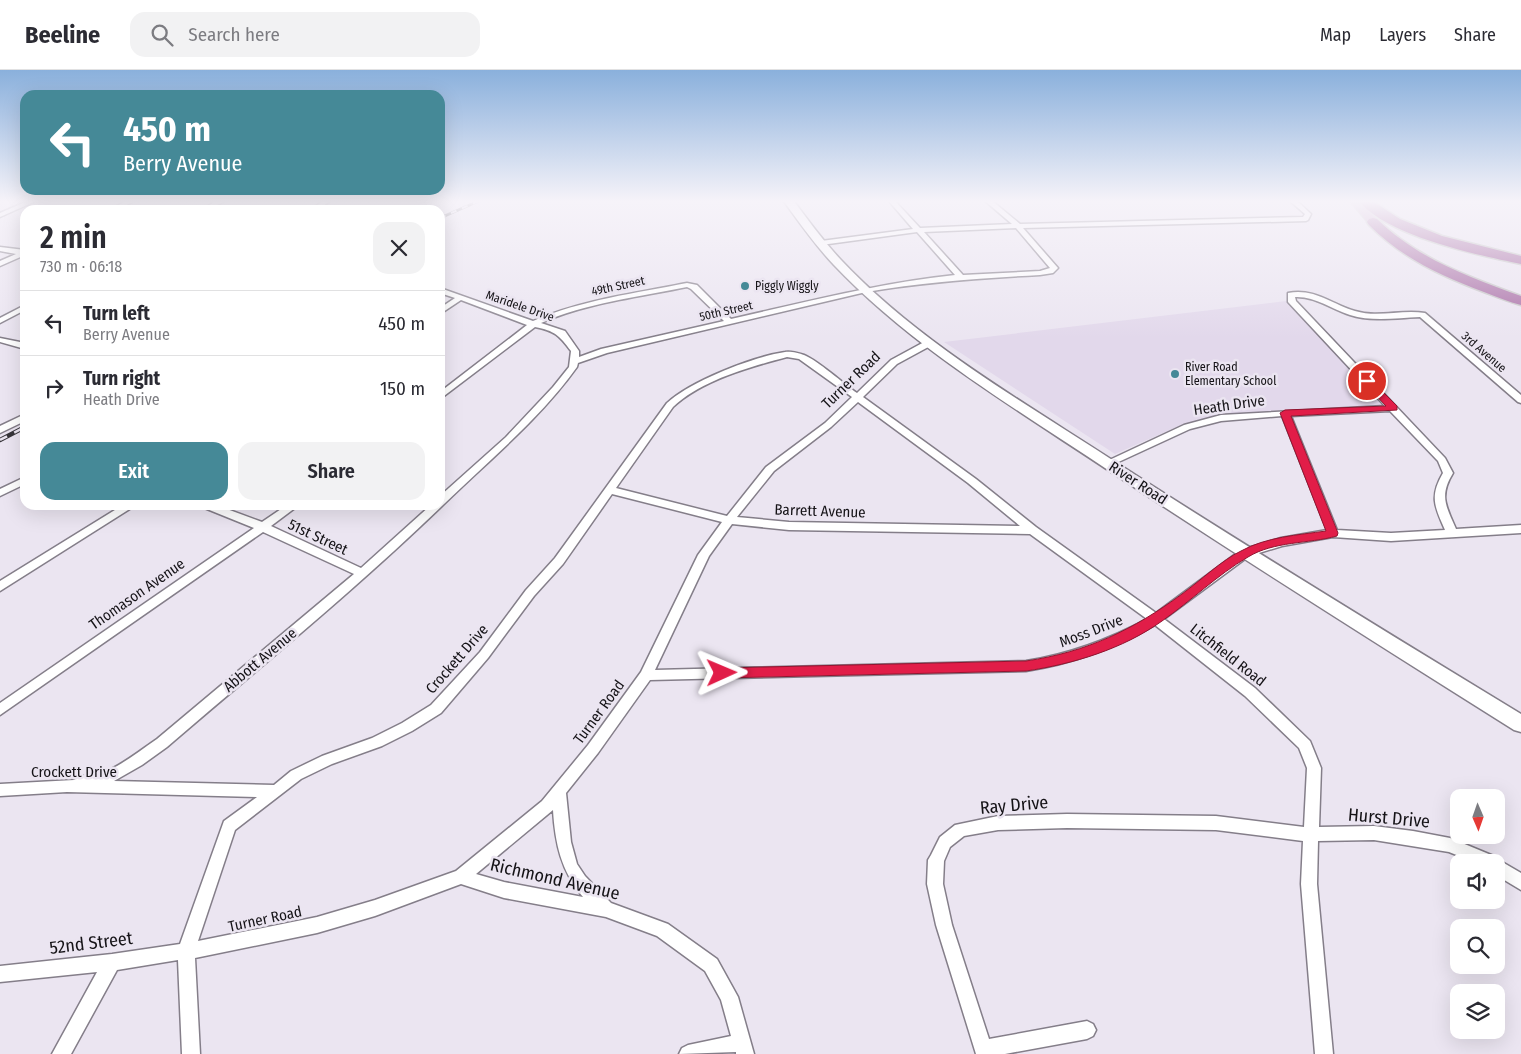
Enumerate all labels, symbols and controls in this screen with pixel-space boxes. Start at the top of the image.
search box [130,12,480,57]
text: Beeline [25,21,100,49]
icon: search [148,21,176,49]
text: Search here [188,23,280,46]
text: Map [1320,24,1351,46]
text: Layers [1379,24,1426,46]
text: Share [1454,24,1496,46]
text: 450 m [123,108,211,150]
icon: left [40,110,105,175]
text: Berry Avenue [123,150,242,177]
text: 2 min [40,220,107,256]
button: close [373,222,425,274]
text: 730 m · 06:18 [40,257,122,276]
street label: 49th Street [590,274,646,298]
place label: Piggly Wiggly [755,279,819,293]
marker: Piggly Wiggly [739,280,751,292]
street label: Maridele Drive [484,288,556,324]
street label: 50th Street [698,298,754,324]
text: Turn left [83,302,150,325]
icon: left [40,309,68,337]
text: 450 m [378,312,425,335]
text: Berry Avenue [83,325,170,344]
street label: 3rd Avenue [1459,329,1509,375]
street label: Turner Road [818,348,884,412]
place label: River Road Elementary School [1185,360,1276,388]
pin [1346,360,1388,402]
text: Turn right [83,367,160,390]
icon: arrive [1353,367,1381,395]
marker: River Road Elementary School [1169,368,1181,380]
icon: right [40,374,68,402]
text: 150 m [380,377,425,400]
text: Heath Drive [83,390,160,409]
street label: Heath Drive [1192,391,1266,419]
button: Exit [40,442,228,500]
button: Share [238,442,425,500]
street label: River Road [1105,458,1171,508]
street label: Barrett Avenue [774,500,866,522]
street label: 51st Street [285,515,351,559]
street label: Thomason Avenue [86,554,188,634]
street label: Moss Drive [1057,611,1125,651]
street label: Litchfield Road [1187,620,1269,690]
street label: Crockett Drive [422,621,492,697]
street label: Abbott Avenue [220,624,300,696]
position arrow [695,646,747,698]
street label: Turner Road [570,677,628,747]
street label: Crockett Drive [31,763,117,781]
north arrow [1450,789,1505,844]
map controls [1450,789,1505,1039]
street label: Ray Drive [979,791,1049,819]
street label: Hurst Drive [1347,803,1431,833]
street label: Richmond Avenue [488,853,622,905]
button: sound [1450,854,1505,909]
street label: Turner Road [227,902,303,936]
button: search [1450,919,1505,974]
street label: 52nd Street [48,927,134,959]
button: layers [1450,984,1505,1039]

